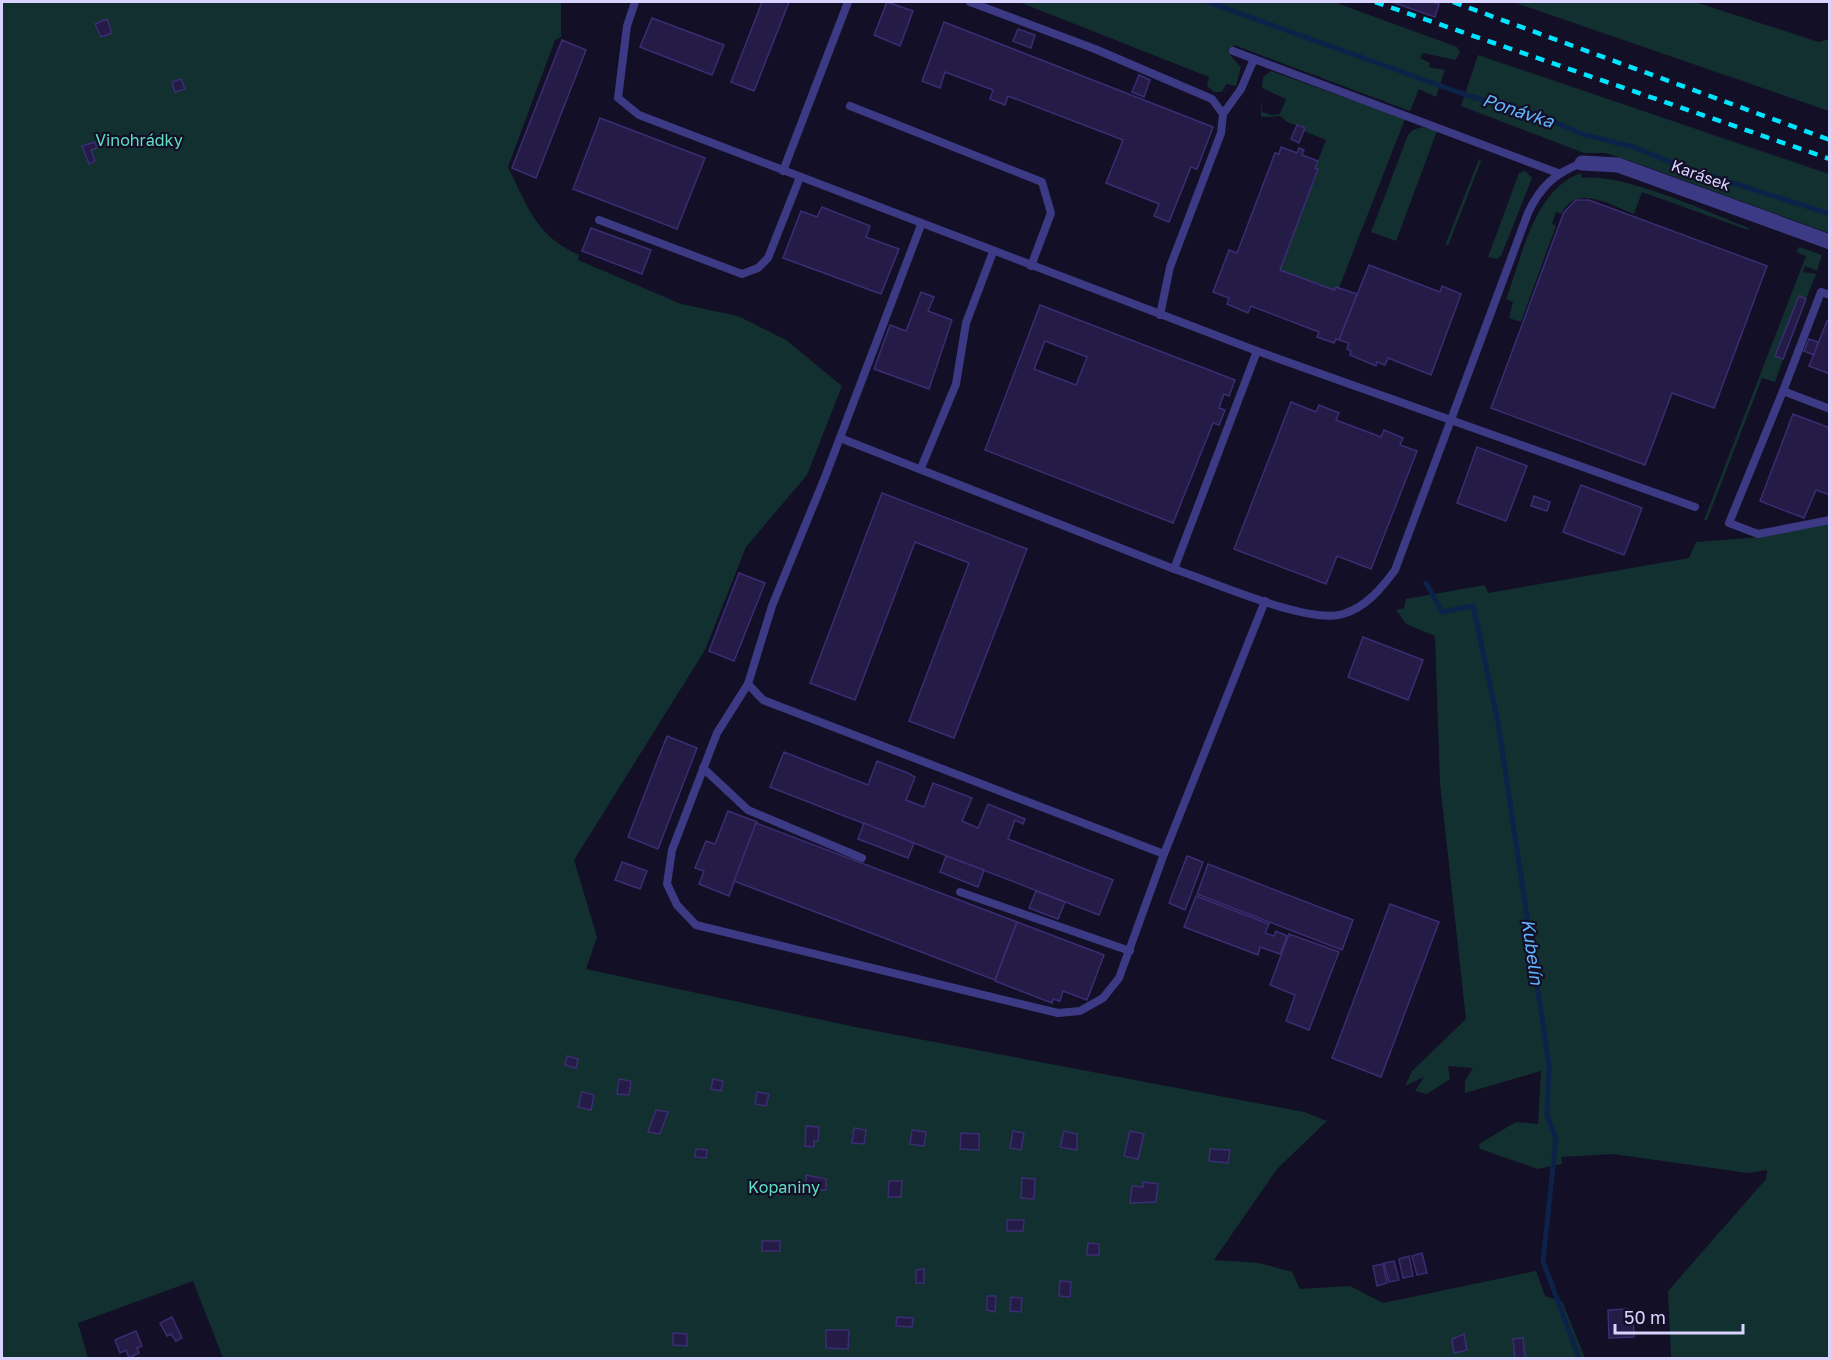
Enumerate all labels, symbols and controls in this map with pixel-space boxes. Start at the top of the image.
water label: Ponávka [1480,88,1557,132]
park label: Vinohrádky [95,130,183,150]
street label: Karásek [1669,155,1733,195]
water label: Kubelín [1517,918,1549,987]
park label: Kopaniny [748,1177,820,1197]
scale bar [1615,1297,1742,1335]
text: 50 m [1624,1306,1666,1328]

